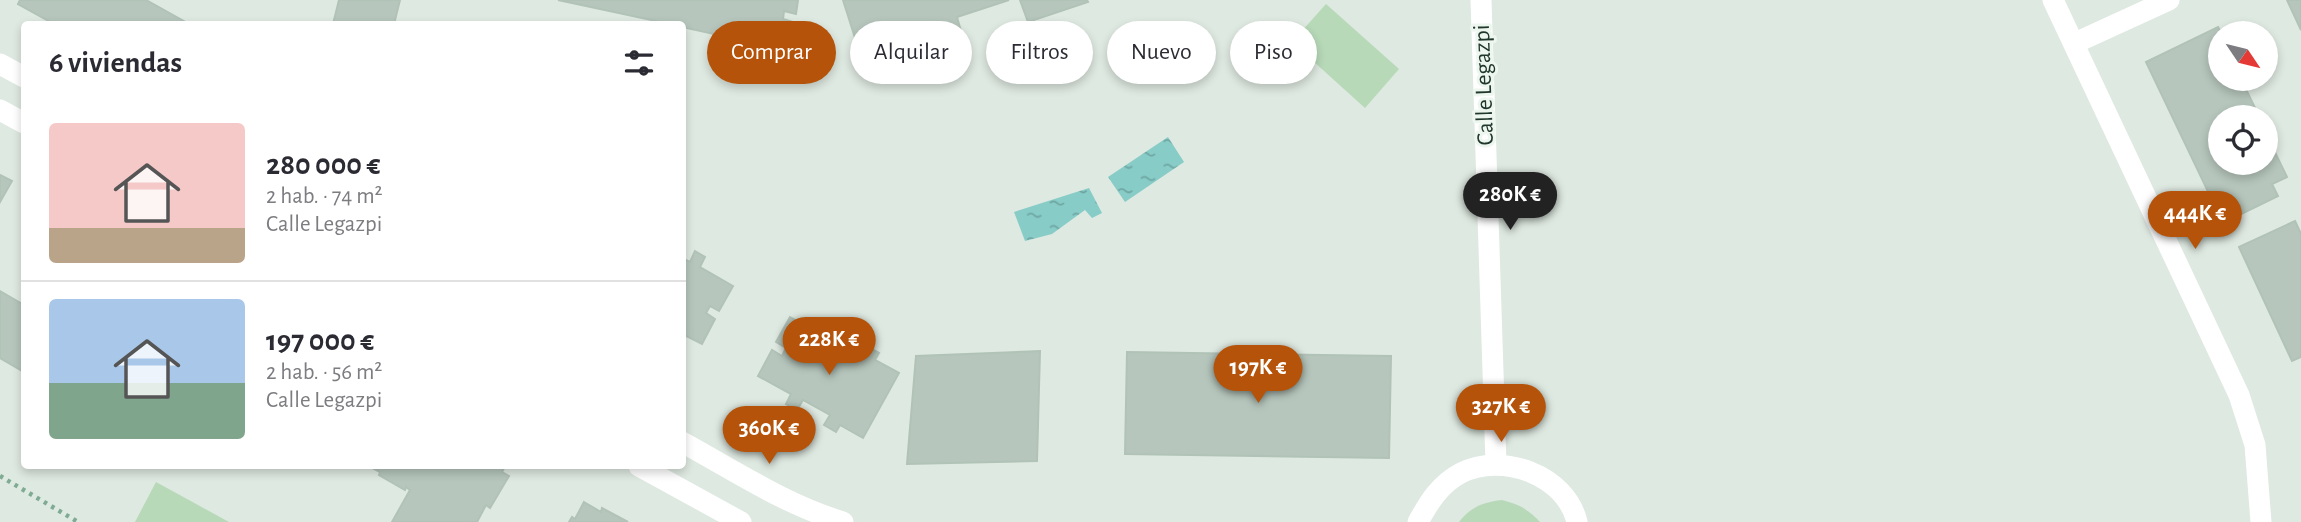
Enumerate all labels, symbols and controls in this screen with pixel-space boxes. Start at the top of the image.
chip: Comprar [707,21,836,84]
chip: Alquilar [850,21,972,84]
chip: Filtros [986,21,1093,84]
chip: Nuevo [1107,21,1216,84]
chip: Piso [1230,21,1317,84]
north arrow [2208,21,2278,91]
map controls [2208,21,2278,175]
street label: Calle Legazpi [1470,24,1498,146]
icon: filters [620,44,658,82]
text: 6 viviendas [49,48,182,78]
button: locate [2208,105,2278,175]
text: 280 000 € [266,150,381,180]
icon: home [105,151,189,235]
pin: 280K € [1453,173,1567,232]
text: 280K € [1479,183,1541,206]
text: 2 hab. · 74 m² [266,185,383,208]
pin: 444K € [2138,191,2252,251]
text: 444K € [2164,202,2226,225]
text: Calle Legazpi [266,213,382,236]
pin: 228K € [772,318,886,377]
text: 197 000 € [266,326,374,356]
icon: home [105,327,189,411]
text: 228K € [799,328,859,351]
pin: 197K € [1201,346,1315,405]
text: 197K € [1230,356,1286,379]
text: 2 hab. · 56 m² [266,361,382,384]
pin: 327K € [1444,384,1558,444]
text: Calle Legazpi [266,389,382,412]
text: 327K € [1472,395,1530,418]
pin: 360K € [712,406,826,466]
text: 360K € [739,417,799,440]

